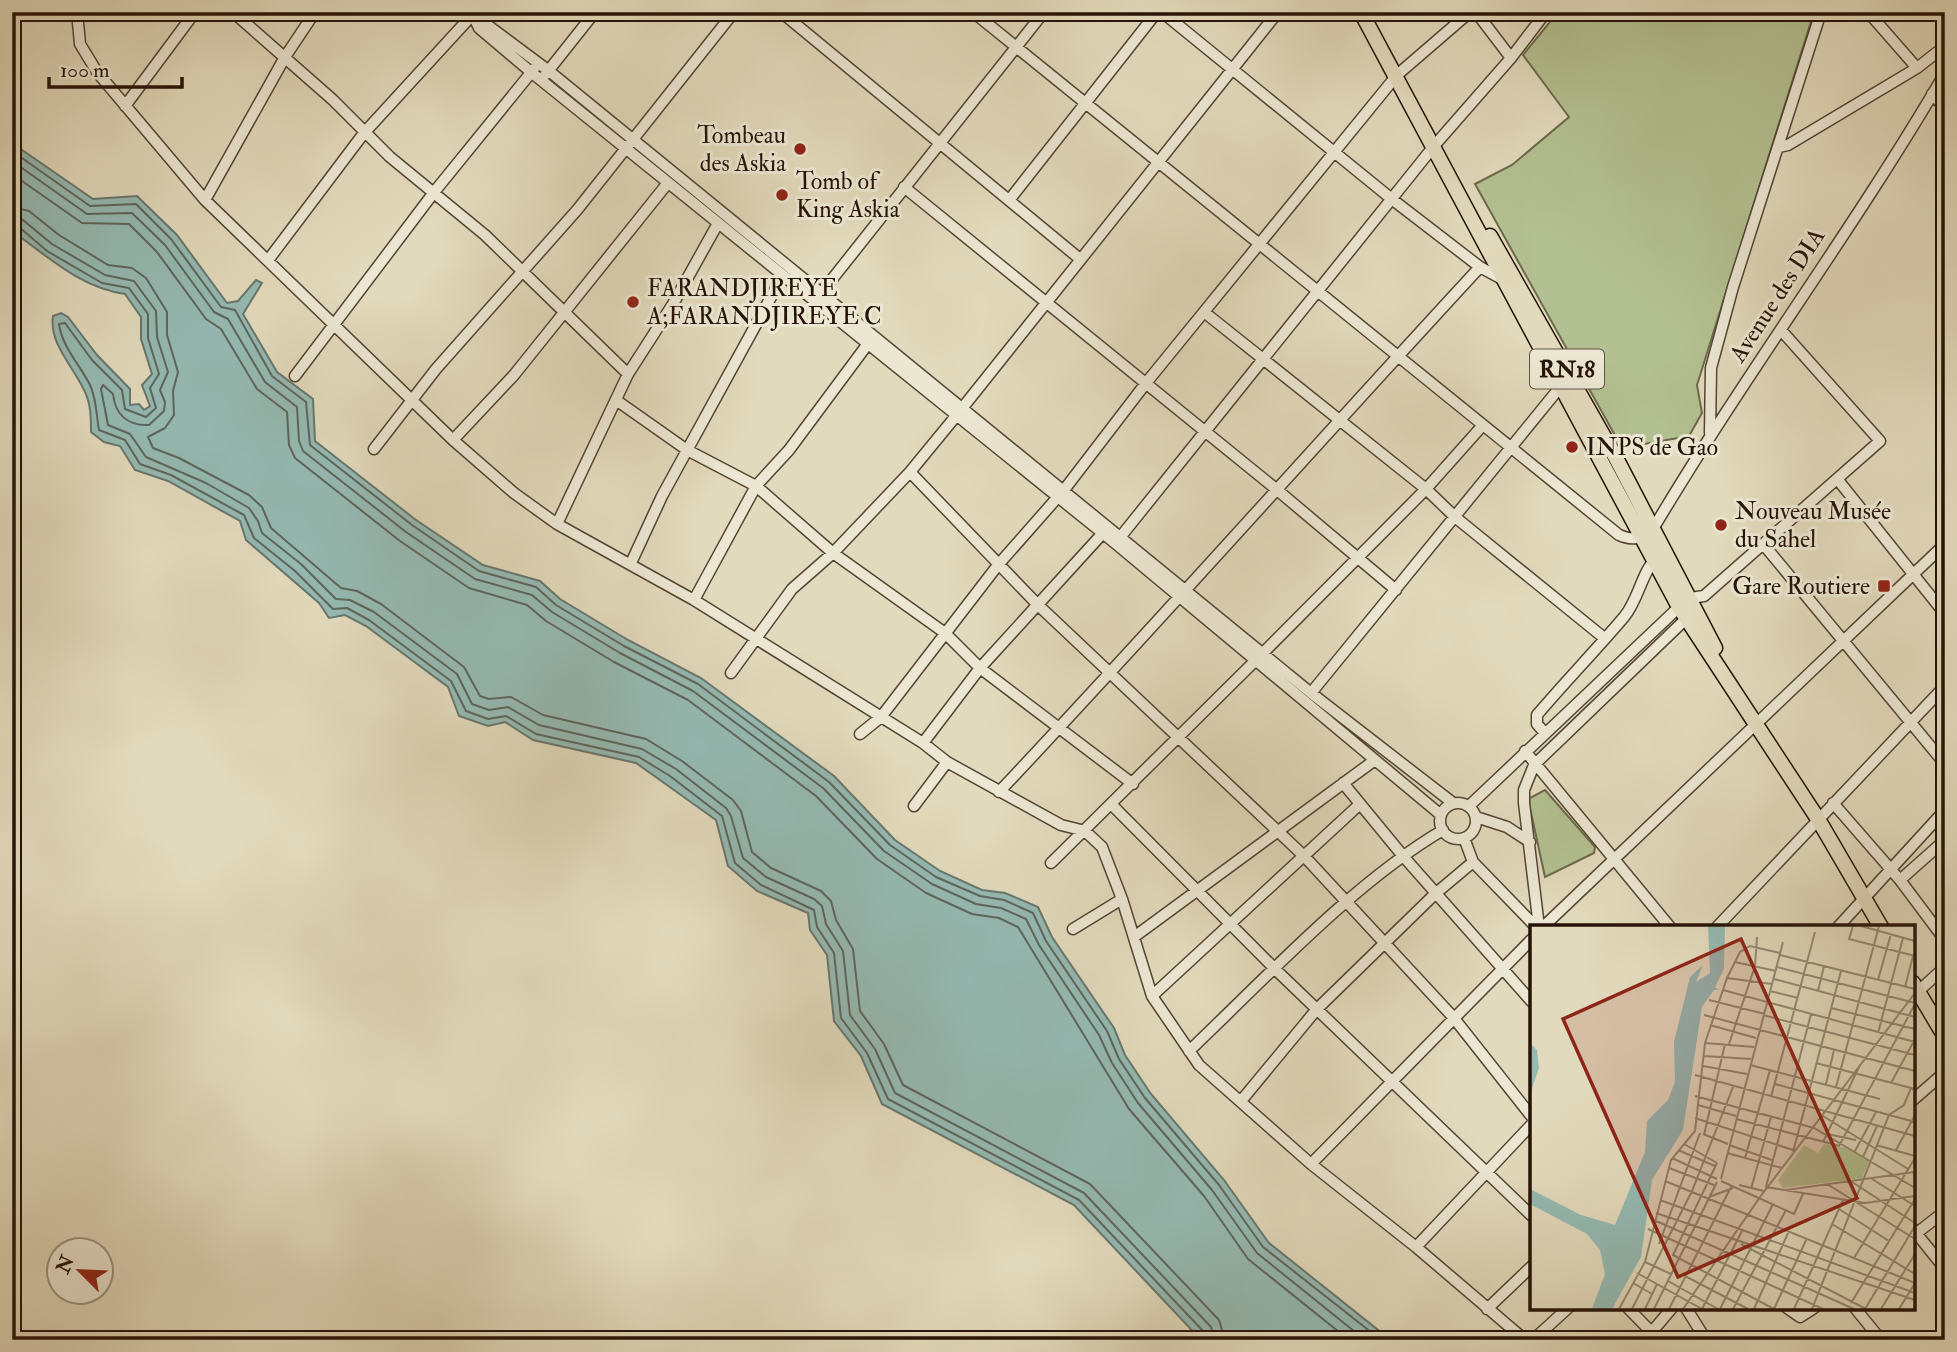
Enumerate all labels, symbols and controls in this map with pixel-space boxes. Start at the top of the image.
scale bar [49,46,182,90]
text: 100 m [60,57,110,84]
place label: Tombeau des Askia [697,120,787,179]
marker: Tombeau des Askia [792,141,808,157]
place label: Tomb of King Askia [796,166,901,225]
marker: Tomb of King Askia [774,187,790,203]
street label: Avenue des DIA [1722,222,1832,369]
place label: FARANDJIREYE A;FARANDJIREYE C [646,273,882,332]
marker: FARANDJIREYE A;FARANDJIREYE C [625,294,641,310]
road number: RN18 [1530,350,1604,388]
place label: INPS de Gao [1586,432,1718,463]
marker: INPS de Gao [1564,439,1580,455]
place label: Nouveau Musée du Sahel [1735,496,1891,555]
marker: Nouveau Musée du Sahel [1713,517,1729,533]
place label: Gare Routiere [1732,571,1870,602]
marker: Gare Routiere [1876,578,1892,594]
inset map [1530,925,1915,1310]
north arrow [46,1236,116,1306]
text: N [51,1251,80,1278]

